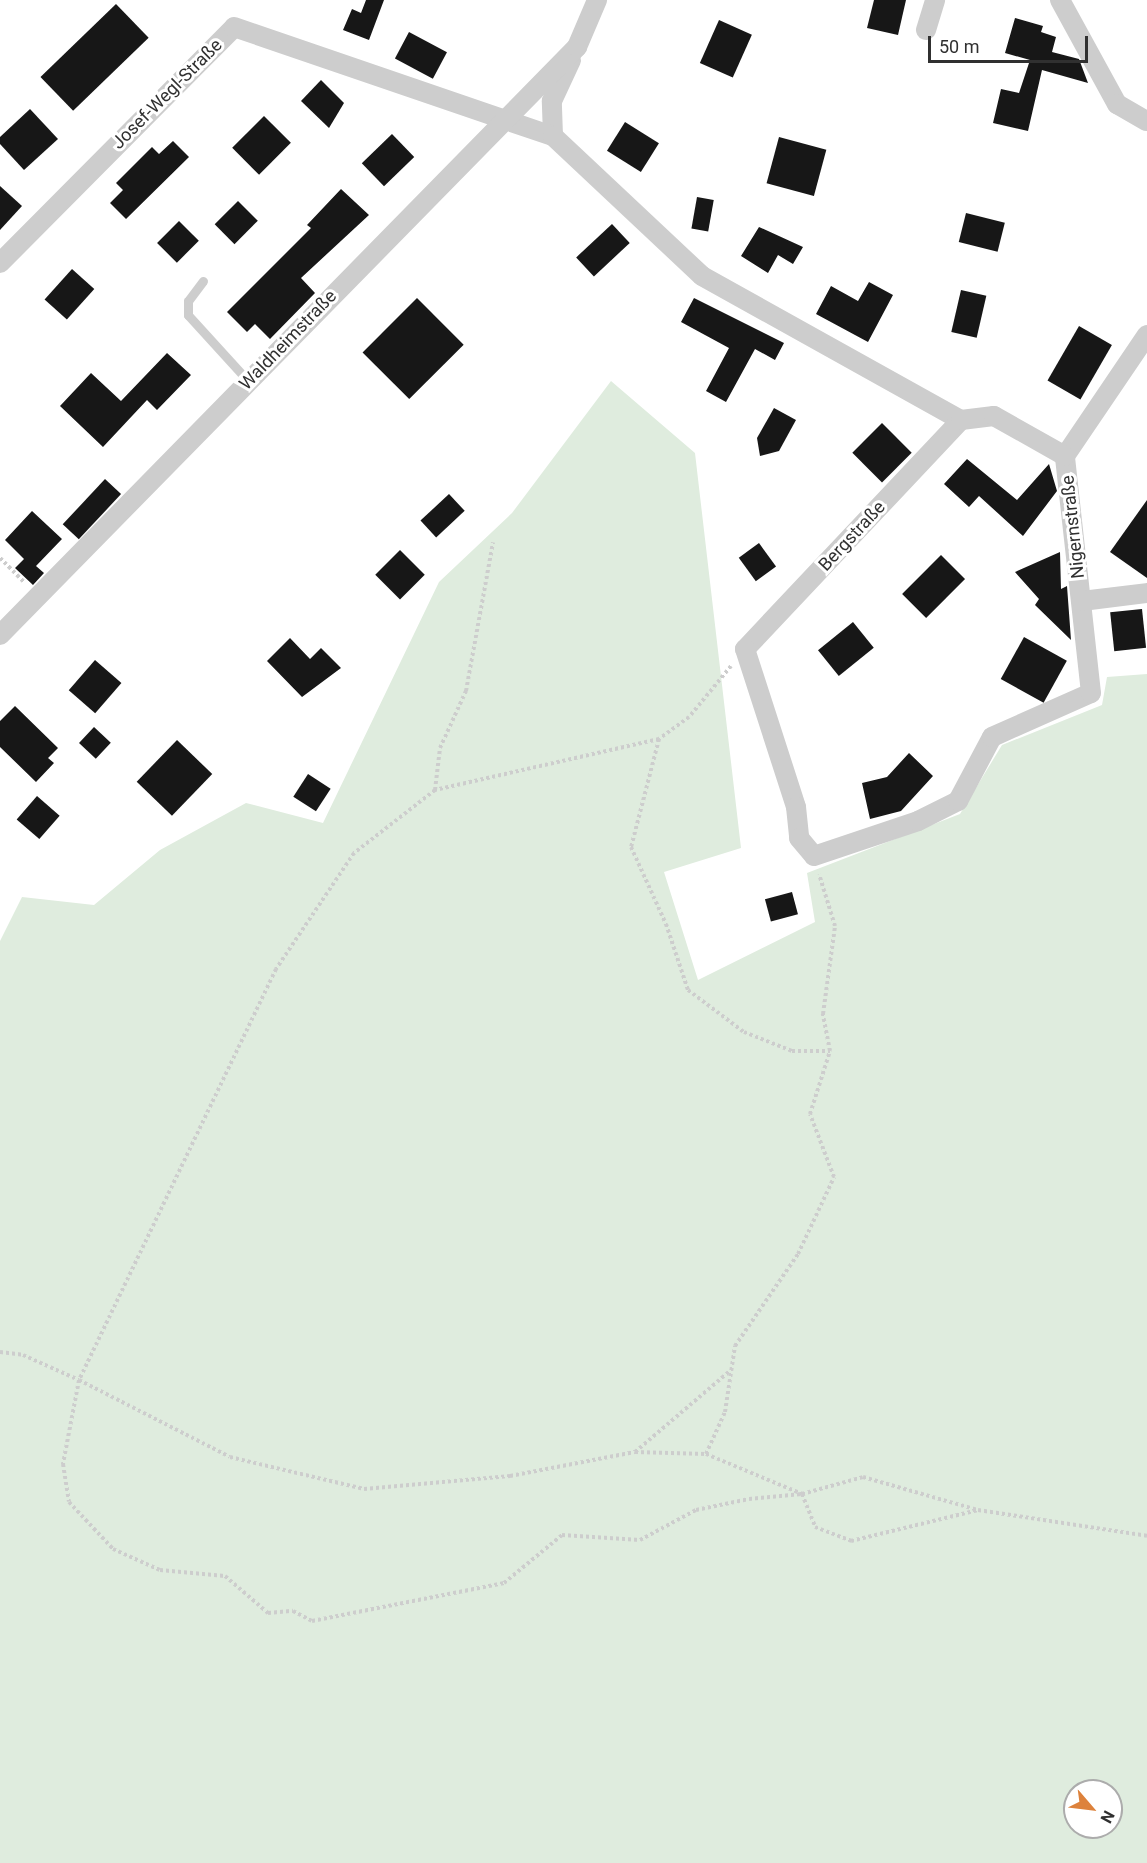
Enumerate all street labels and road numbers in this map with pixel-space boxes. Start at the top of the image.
street label: Josef-Wegl-Straße [107,34,227,154]
street label: Waldheimstraße [235,286,341,394]
street label: Nigernstraße [1057,474,1089,580]
street label: Bergstraße [814,497,890,575]

